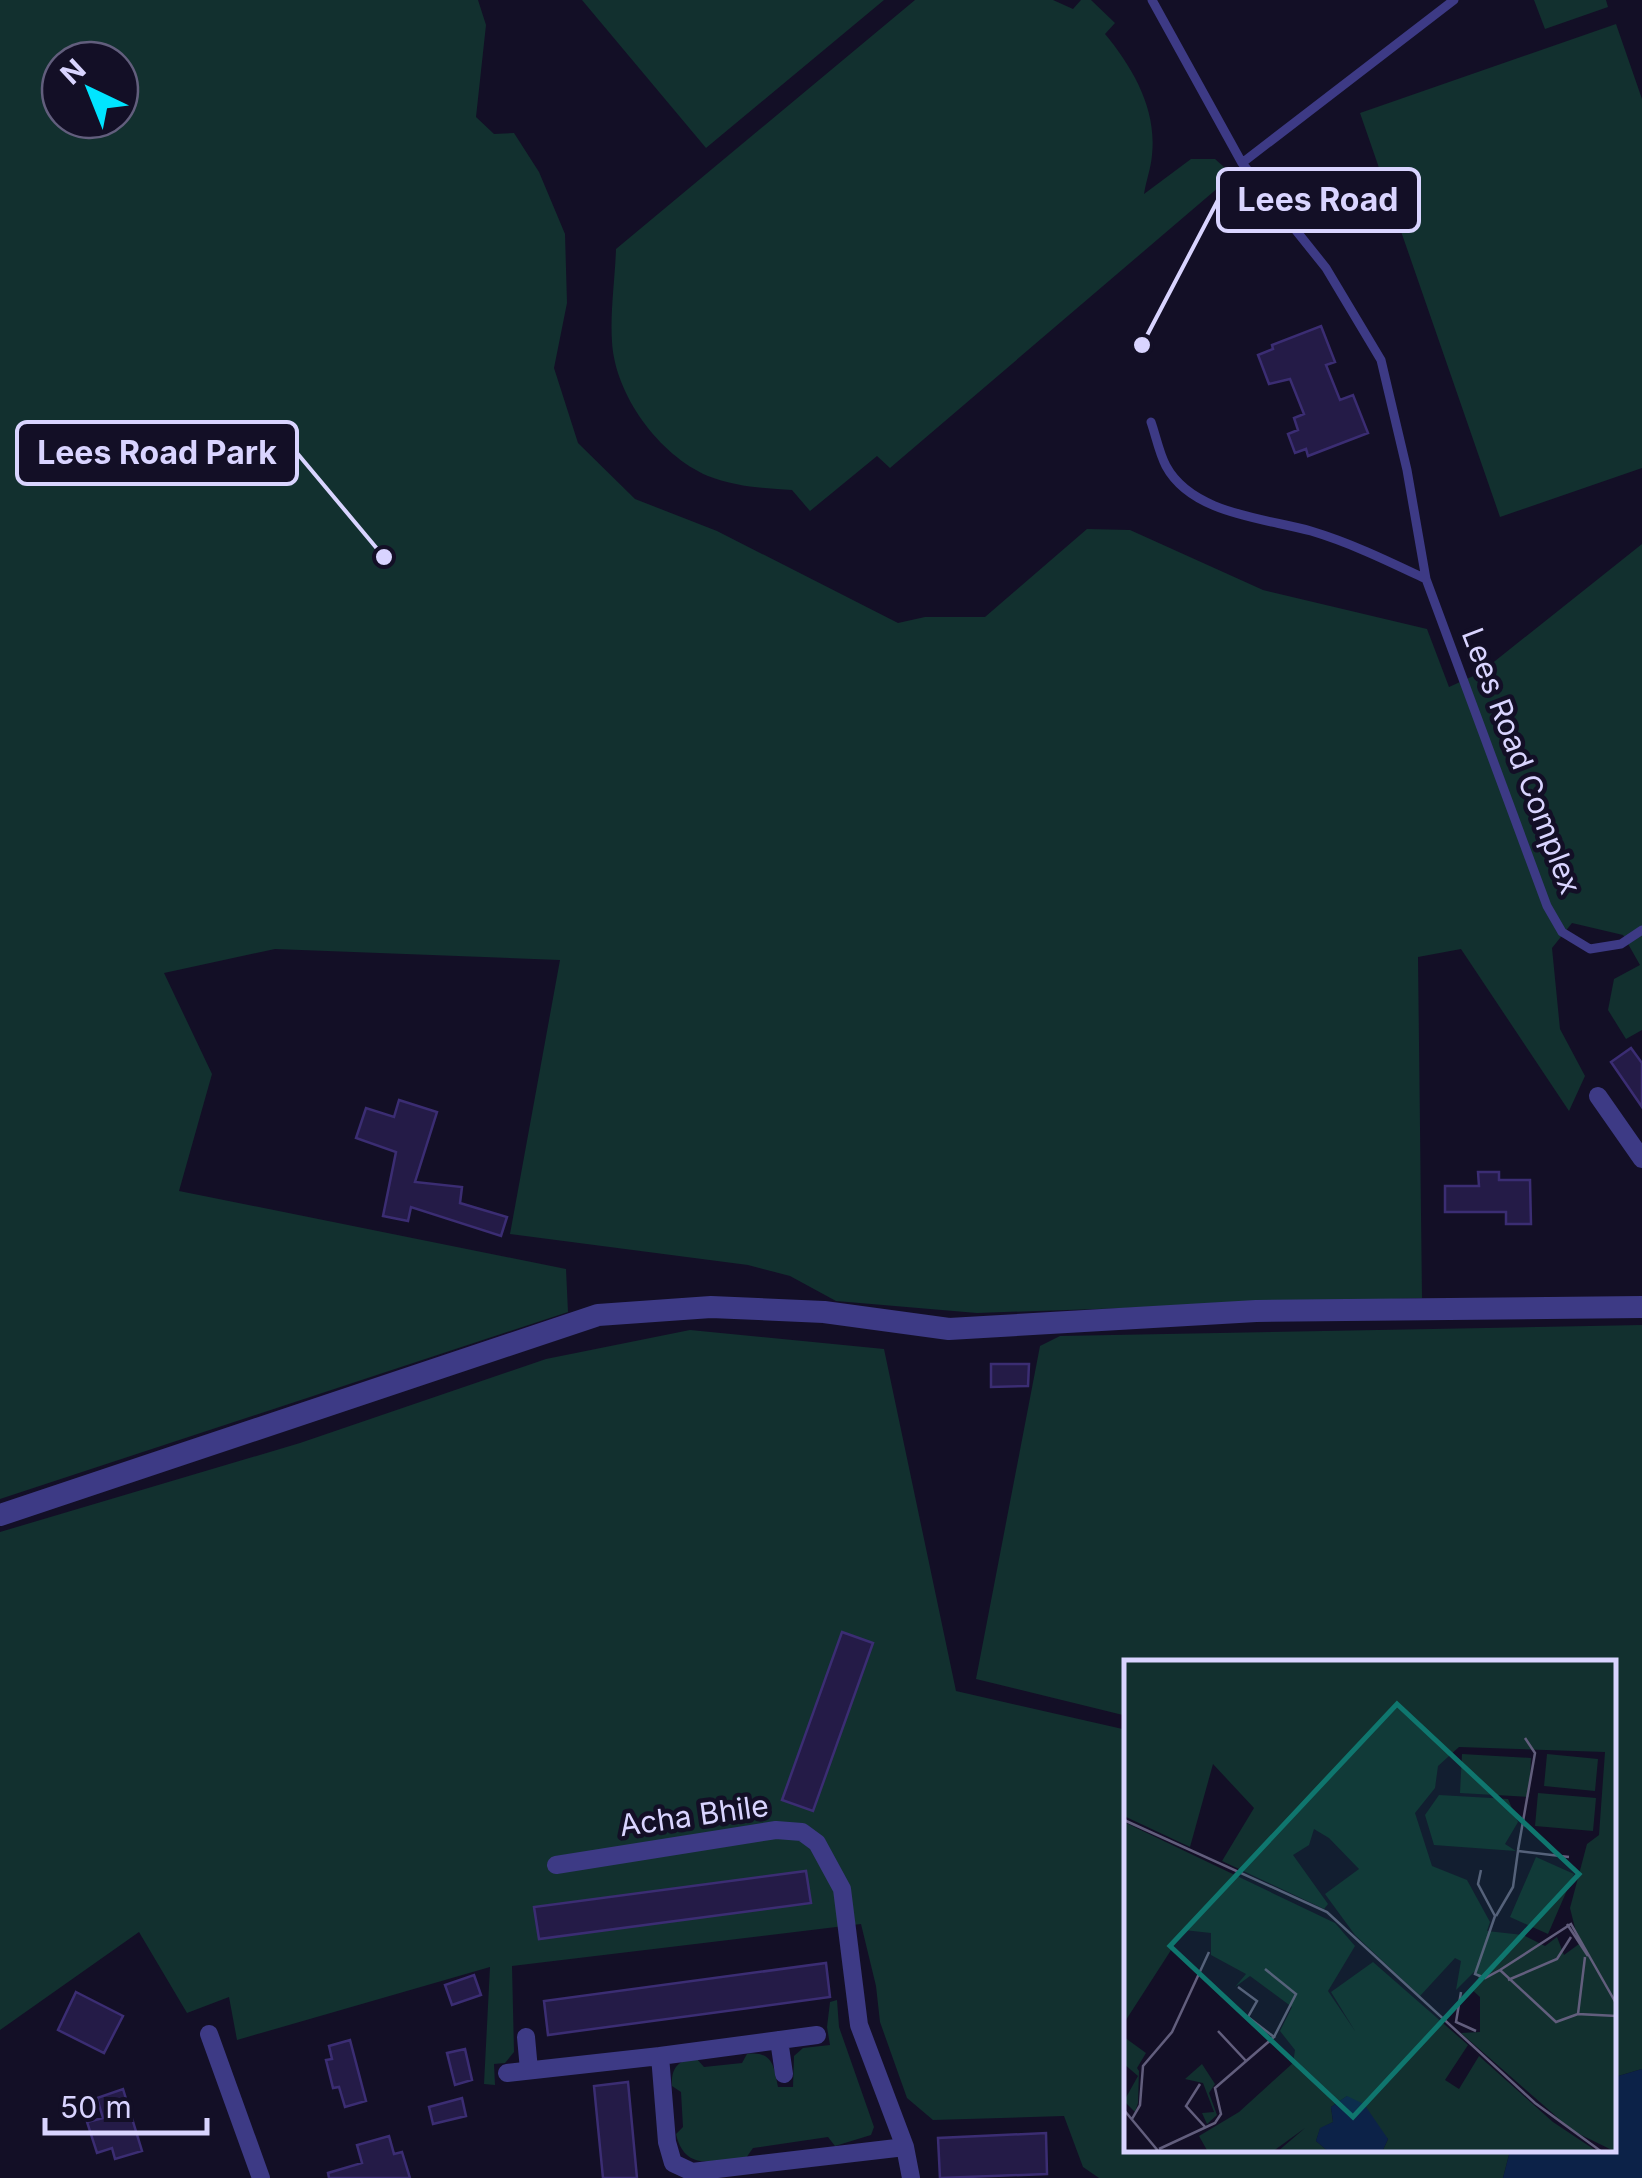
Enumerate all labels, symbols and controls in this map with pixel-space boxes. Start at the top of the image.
north arrow [40,40,140,140]
text: N [54,52,92,91]
callout: Lees Road [1218,169,1419,231]
text: Lees Road [1237,180,1399,219]
callout: Lees Road Park [17,422,297,484]
text: Lees Road Park [37,433,277,472]
street label: Lees Road Complex [1455,623,1589,899]
inset map [1124,1660,1617,2153]
street label: Acha Bhile [617,1787,771,1843]
scale bar [45,2073,208,2135]
text: 50 m [60,2089,132,2125]

